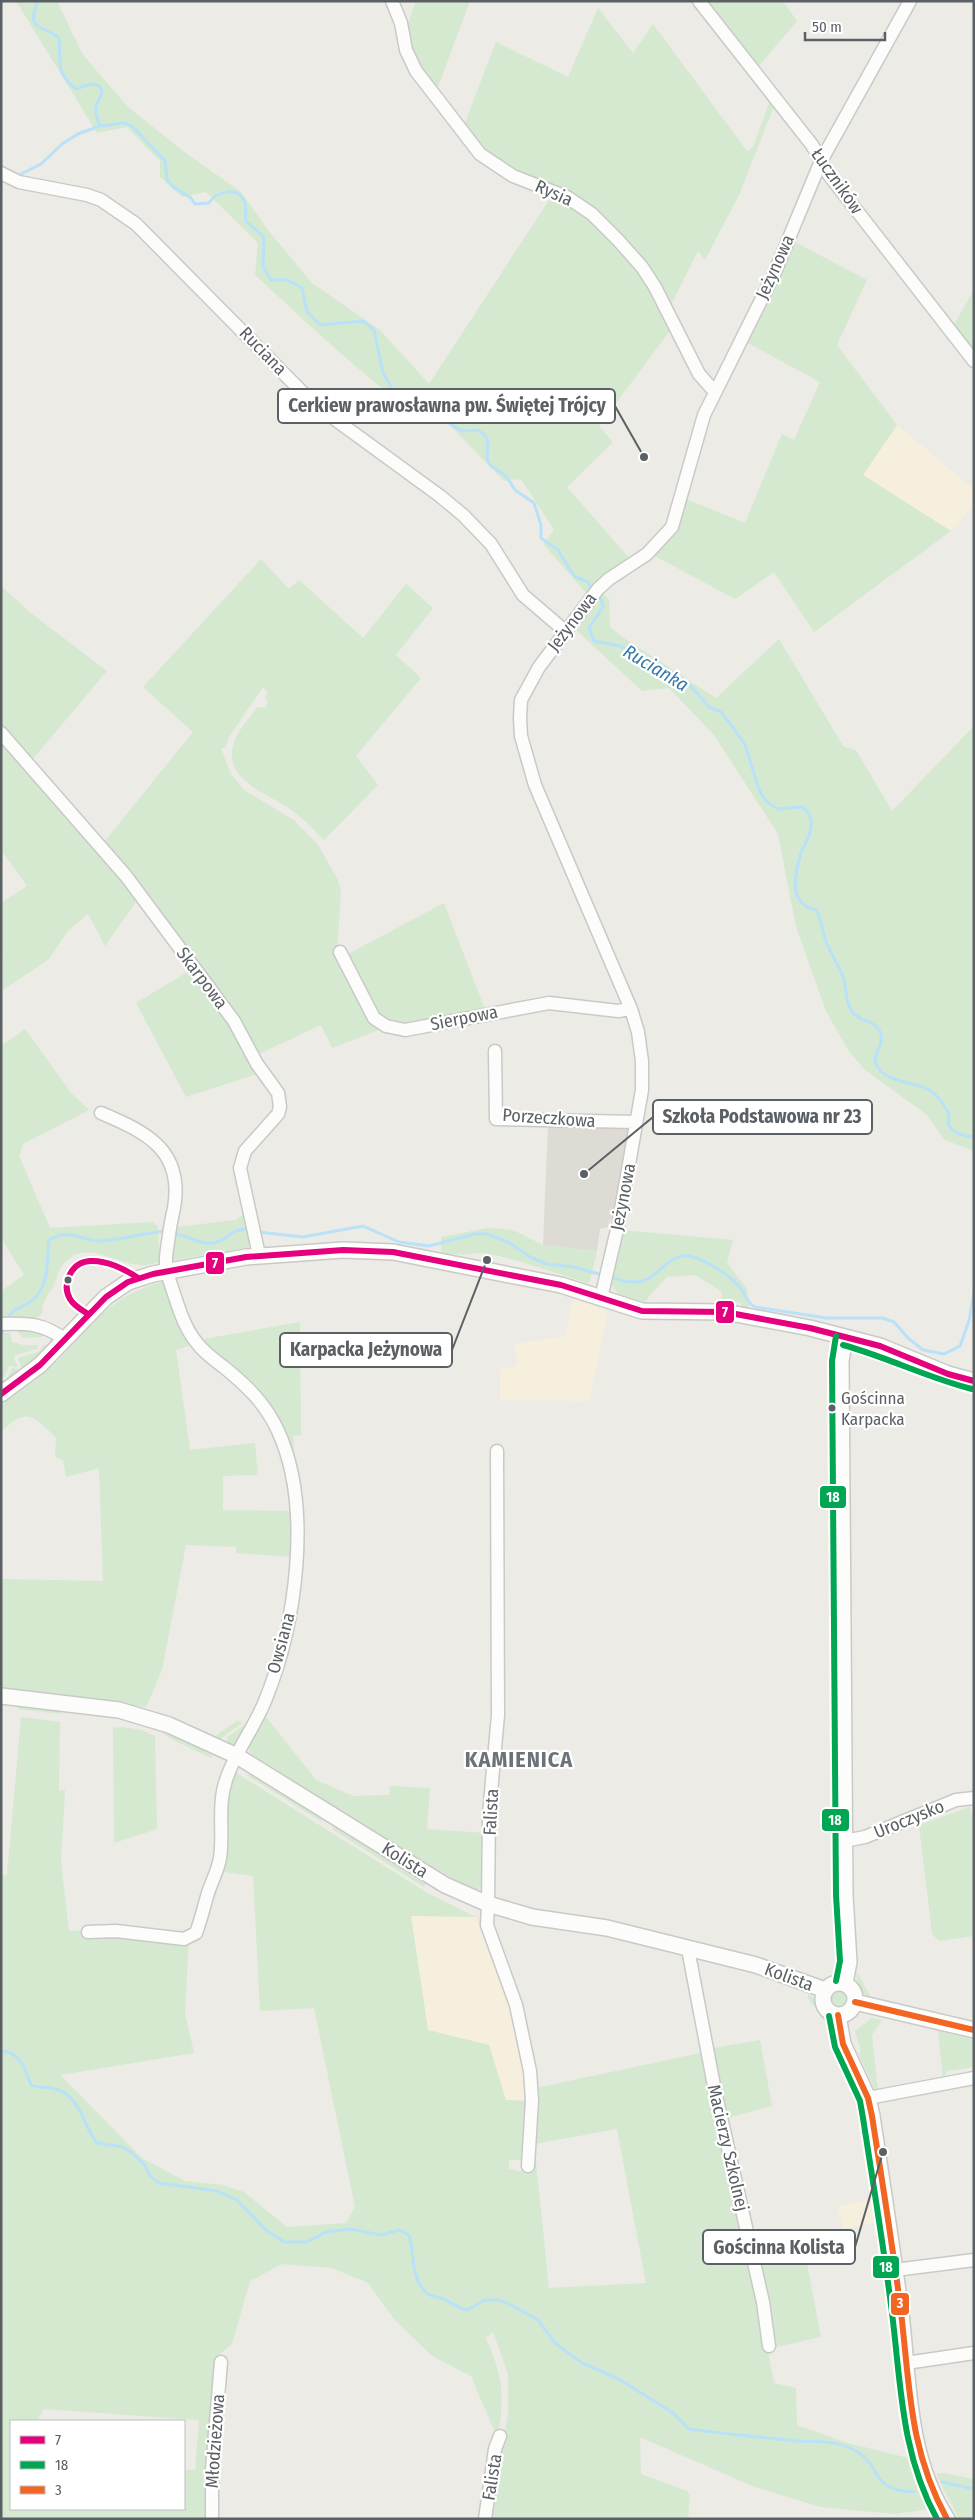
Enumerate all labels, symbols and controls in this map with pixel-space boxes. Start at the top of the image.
scale bar [805,10,885,42]
text: 50 m [812,18,842,36]
street label: Łuczników [806,144,868,219]
street label: Rysia [532,175,576,211]
street label: Jeżynowa [751,231,799,303]
street label: Ruciana [235,322,291,380]
callout: Cerkiew prawosławna pw. Świętej Trójcy [278,389,615,423]
text: Cerkiew prawosławna pw. Świętej Trójcy [288,393,607,417]
street label: Jeżynowa [543,588,601,656]
water label: Rucianka [619,640,693,696]
street label: Skarpowa [172,943,232,1013]
street label: Sierpowa [428,1001,500,1035]
callout: Szkoła Podstawowa nr 23 [653,1100,872,1134]
street label: Porzeczkowa [502,1104,596,1132]
text: Szkoła Podstawowa nr 23 [663,1105,862,1128]
street label: Jeżynowa [606,1161,640,1233]
line badge: 7 [205,1251,225,1275]
text: 7 [212,1255,218,1272]
unlabelled marker [63,1275,73,1285]
line badge: 7 [715,1300,735,1324]
text: 7 [722,1304,728,1321]
callout: Karpacka Jeżynowa [280,1333,452,1367]
text: Karpacka Jeżynowa [290,1338,442,1361]
place label: Gościnna Karpacka [841,1388,905,1430]
marker: Gościnna Karpacka [827,1403,837,1413]
line badge: 18 [819,1485,847,1509]
text: 18 [826,1489,840,1506]
street label: Owsiana [262,1610,300,1676]
district label: KAMIENICA [465,1746,573,1773]
street label: Falista [479,1788,503,1836]
street label: Uroczysko [871,1795,947,1843]
line badge: 18 [821,1808,850,1832]
text: 18 [828,1812,842,1829]
street label: Kolista [378,1837,432,1883]
street label: Kolista [762,1958,817,1996]
street label: Macierzy Szkolnej [703,2082,753,2214]
callout: Gościnna Kolista [703,2230,855,2264]
text: Gościnna Kolista [713,2236,845,2259]
line badge: 18 [872,2255,900,2279]
text: 18 [879,2259,893,2276]
line badge: 3 [890,2292,910,2316]
text: 3 [896,2295,904,2312]
street label: Młodzieżowa [201,2393,229,2489]
legend [10,2420,185,2510]
text: 7 [55,2431,61,2449]
street label: Falista [477,2452,507,2502]
text: 18 [55,2456,68,2474]
text: 3 [55,2481,62,2499]

